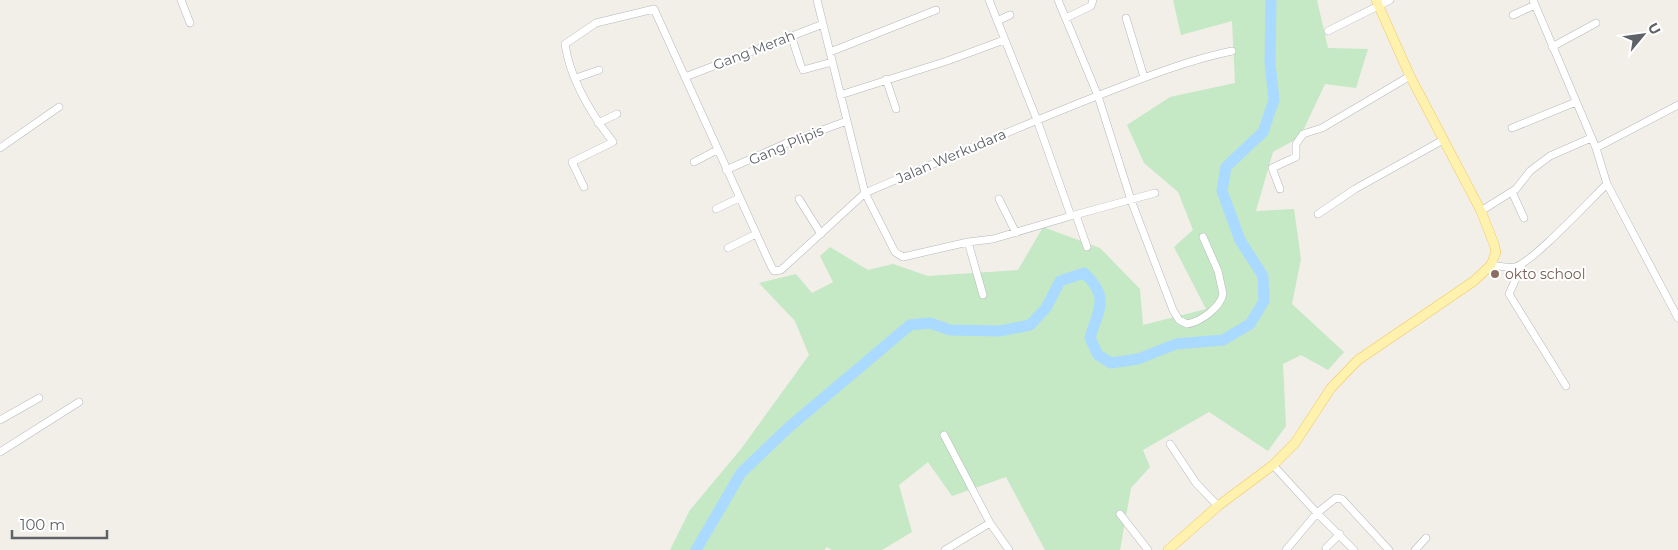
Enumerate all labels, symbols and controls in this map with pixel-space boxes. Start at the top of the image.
north arrow [1618,10,1668,60]
text: U [1644,20,1665,38]
street label: Gang Merah [710,26,798,74]
street label: Gang Plipis [746,121,826,169]
street label: Jalan Werkudara [892,125,1009,188]
place label: okto school [1505,265,1585,283]
marker: okto school [1489,268,1501,280]
scale bar [12,508,108,540]
text: 100 m [20,515,65,534]

